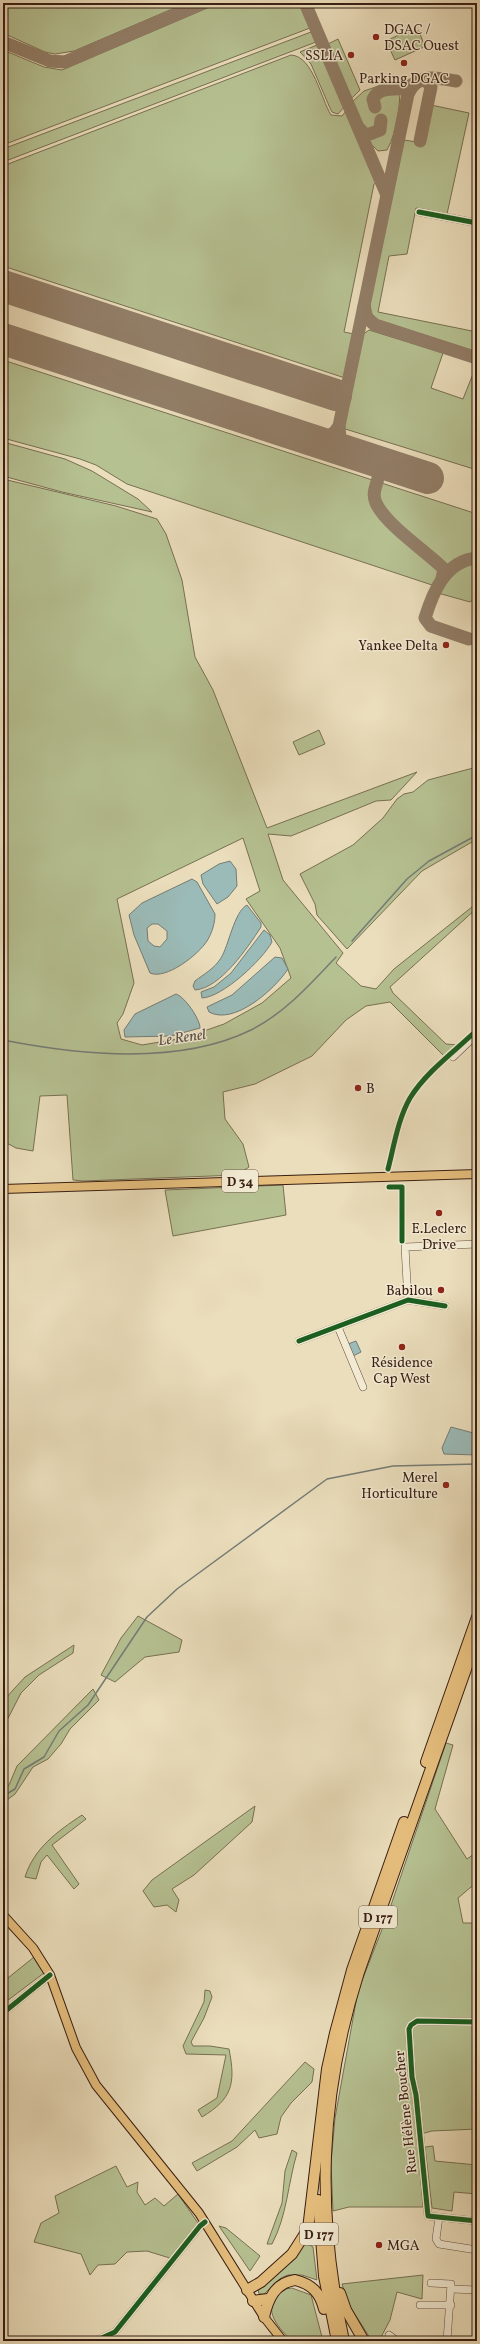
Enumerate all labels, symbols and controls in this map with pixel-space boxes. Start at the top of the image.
place label: DGAC / DSAC Ouest [384,21,459,56]
marker: DGAC / DSAC Ouest [371,32,381,42]
place label: SSLIA [305,47,343,66]
marker: SSLIA [346,50,356,60]
marker: Parking DGAC [399,58,409,68]
place label: Parking DGAC [359,70,449,89]
place label: Yankee Delta [358,637,438,656]
marker: Yankee Delta [441,640,451,650]
water label: Le Renel [157,1025,208,1052]
place label: B [366,1080,375,1099]
marker: B [353,1083,363,1093]
road number: D 34 [222,1170,258,1192]
marker: E.Leclerc Drive [434,1208,444,1218]
place label: E.Leclerc Drive [411,1220,467,1255]
place label: Babilou [386,1282,433,1301]
marker: Babilou [436,1285,446,1295]
marker: Résidence Cap West [397,1342,407,1352]
place label: Résidence Cap West [371,1354,433,1389]
place label: Merel Horticulture [361,1469,438,1504]
marker: Merel Horticulture [441,1480,451,1490]
road number: D 177 [359,1906,397,1928]
street label: Rue Hélène Boucher [391,2049,422,2174]
road number: D 177 [300,2223,338,2245]
place label: MGA [387,2237,420,2256]
marker: MGA [374,2240,384,2250]

